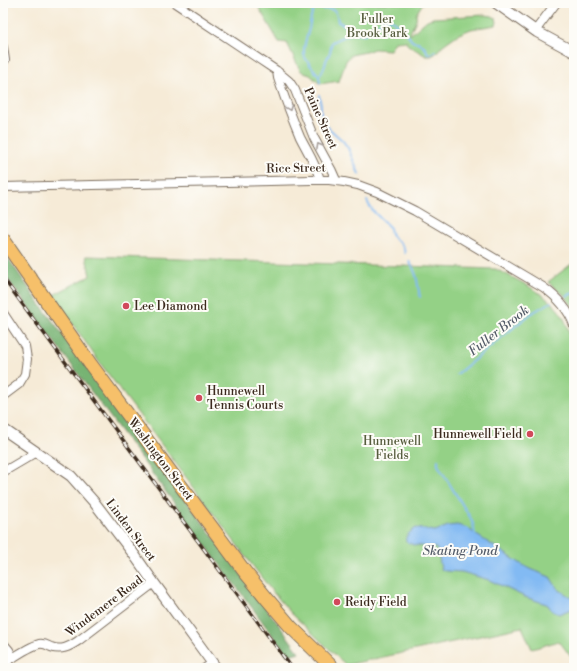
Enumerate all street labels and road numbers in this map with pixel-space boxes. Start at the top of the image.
street label: Paine Street [300,85,341,152]
street label: Rice Street [266,160,327,177]
street label: Washington Street [124,414,197,504]
street label: Linden Street [102,496,159,565]
street label: Windemere Road [62,572,146,641]

